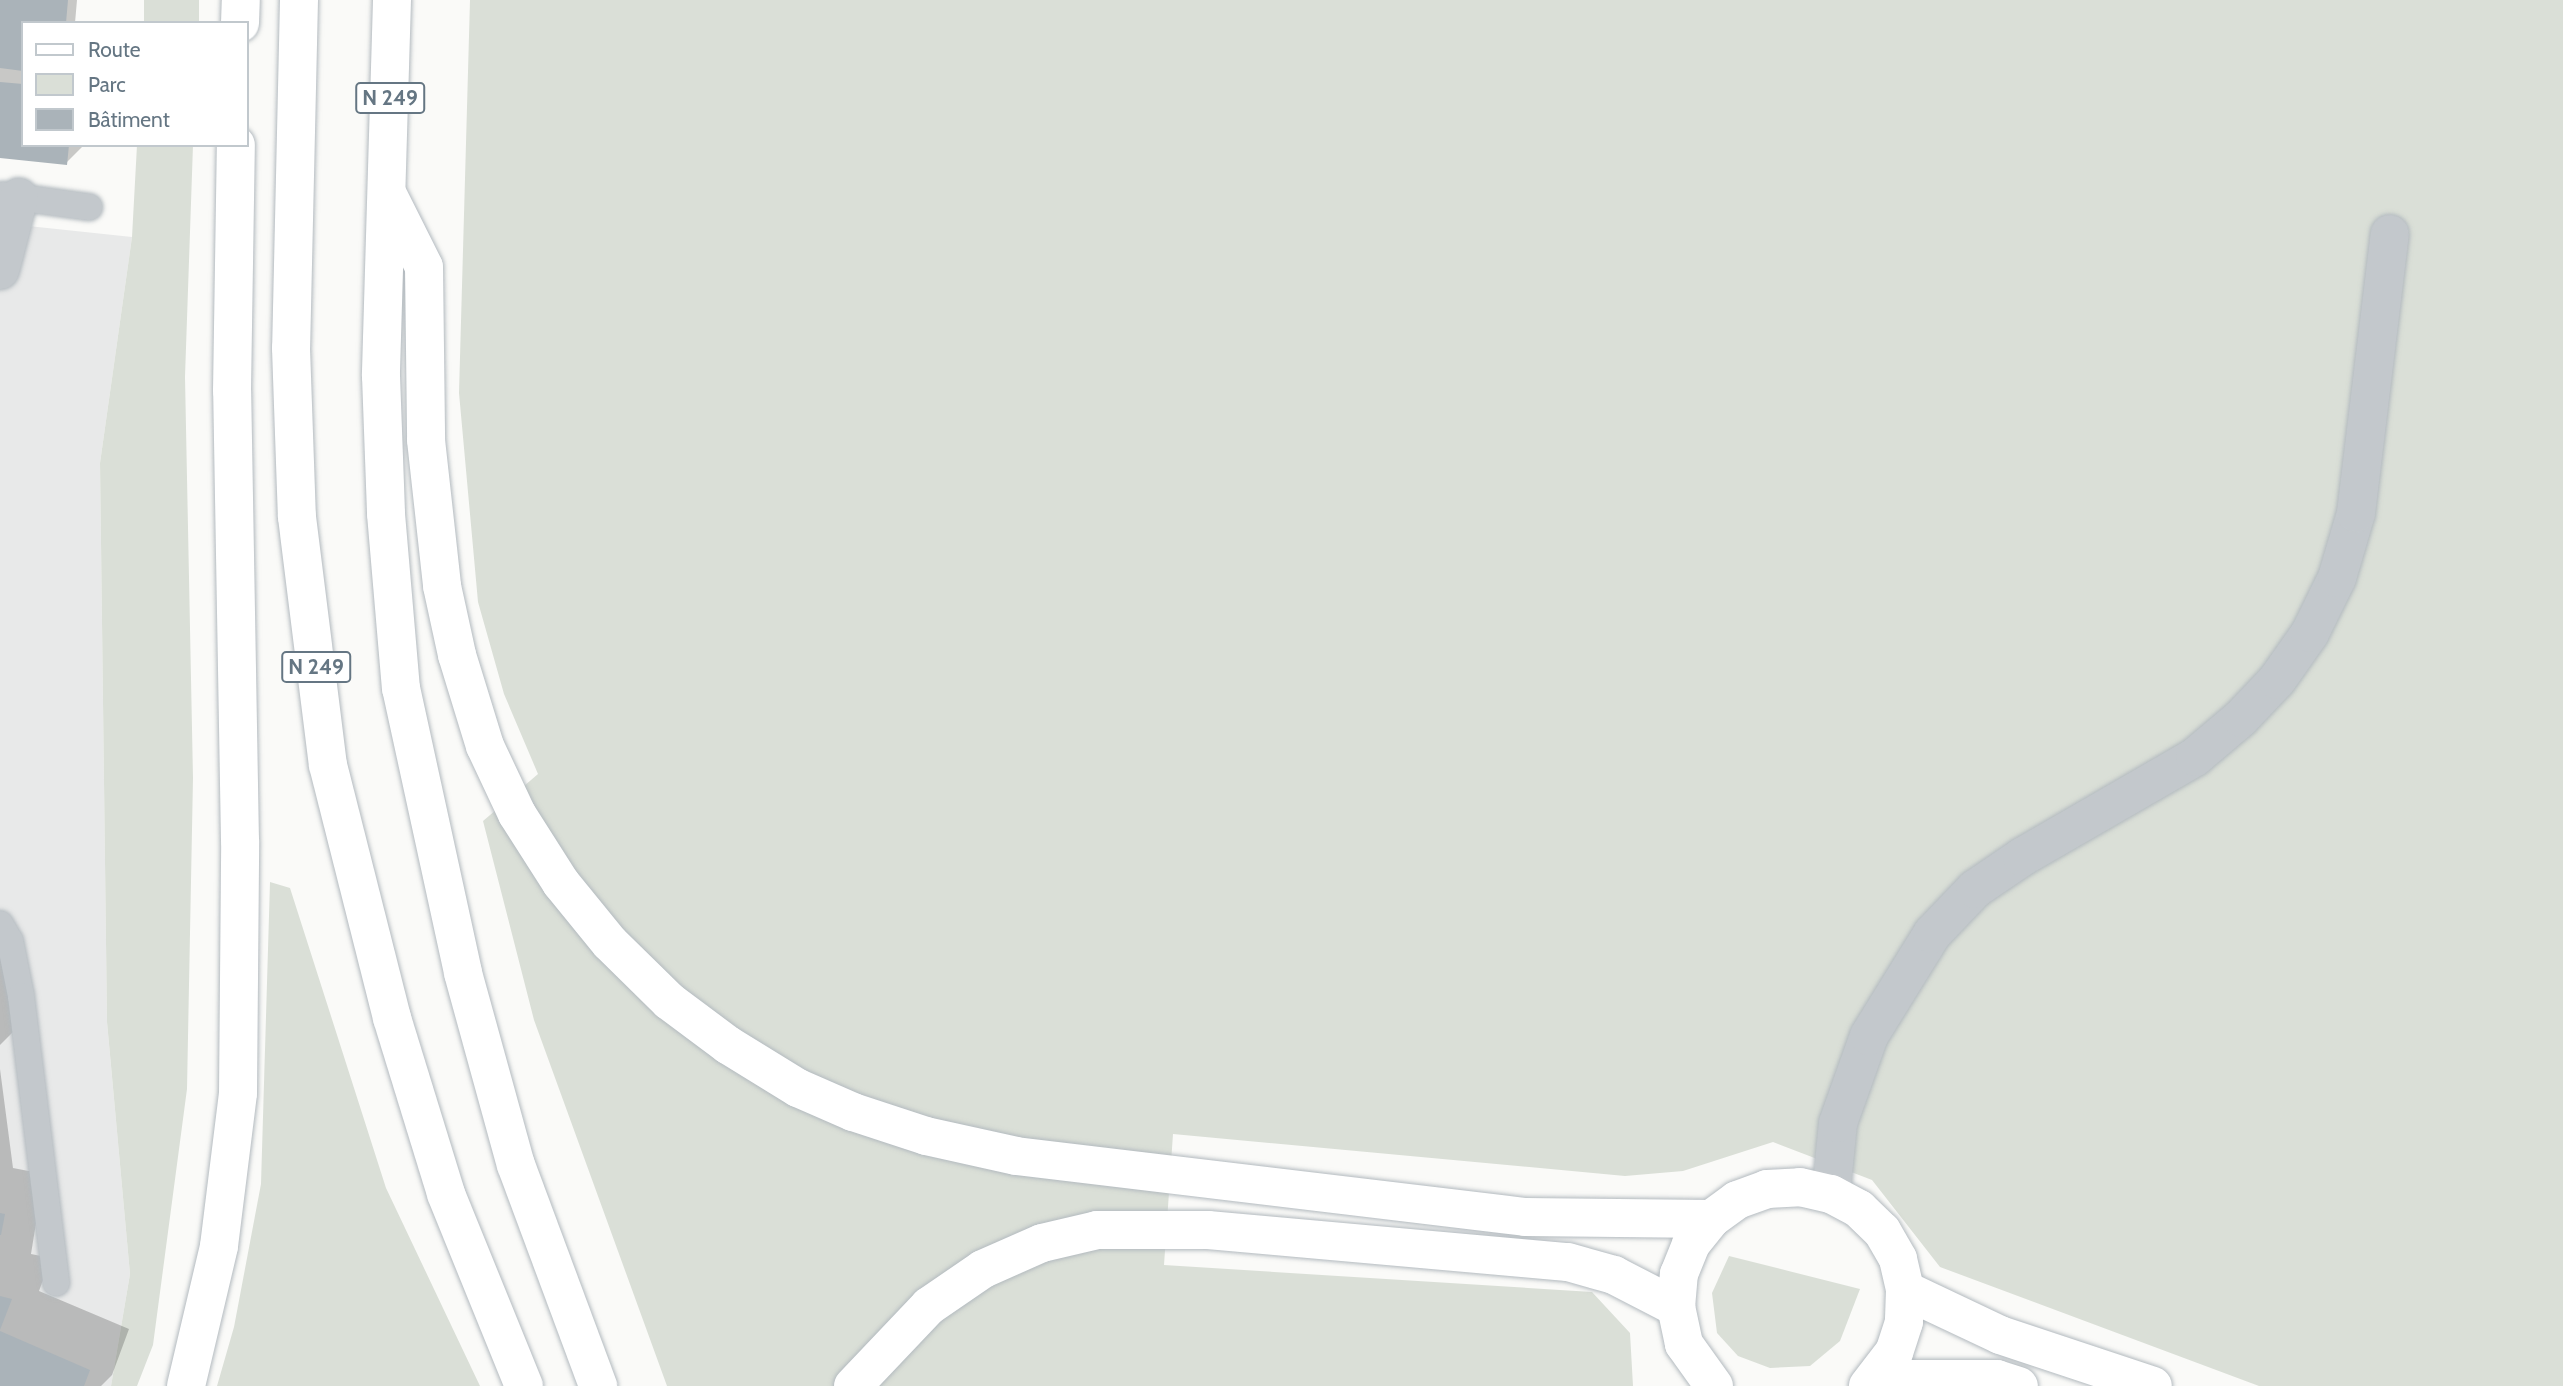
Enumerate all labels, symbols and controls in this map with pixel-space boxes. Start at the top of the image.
legend [21,21,248,147]
text: Route [88,37,141,62]
text: Parc [88,72,126,97]
road number: N 249 [355,80,425,116]
text: Bâtiment [88,107,170,132]
road number: N 249 [281,650,351,684]

